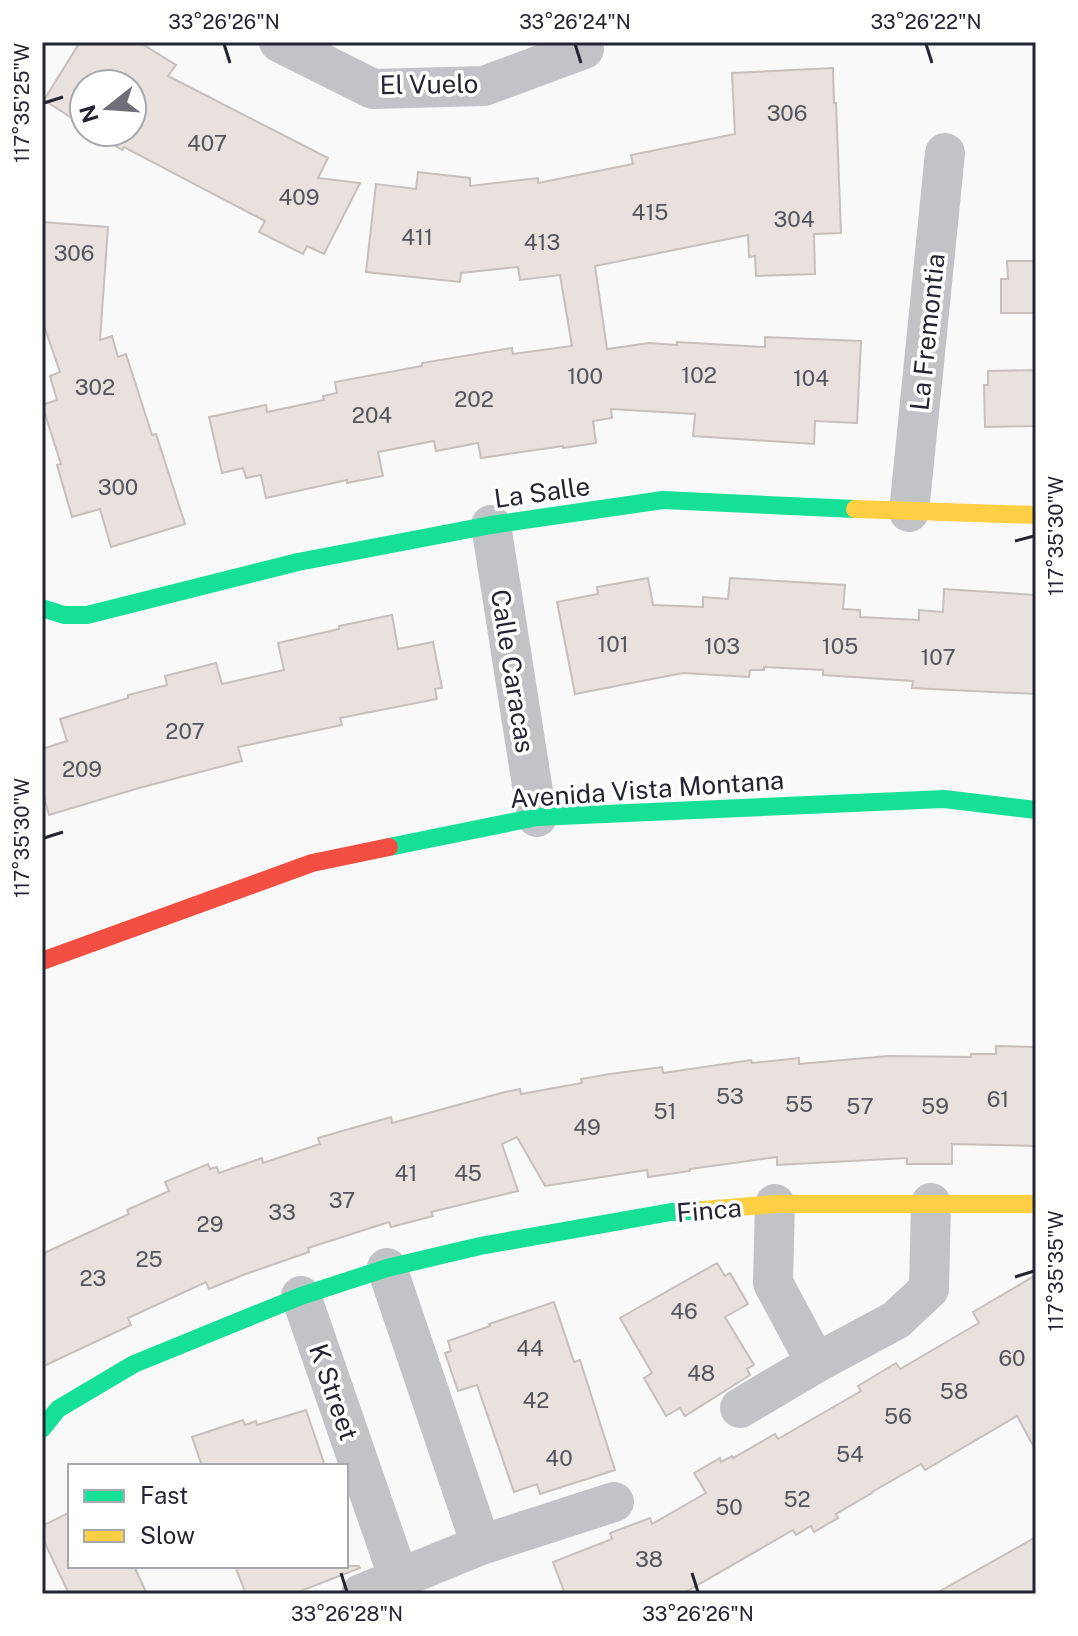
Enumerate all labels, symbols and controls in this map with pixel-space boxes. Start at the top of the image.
text: 33°26'26"N [168,10,280,34]
text: 33°26'24"N [519,10,631,34]
text: 33°26'22"N [870,10,982,34]
text: 117°35'25"W [10,43,34,163]
north arrow [68,68,148,148]
street label: El Vuelo [379,68,479,100]
house number: 306 [767,100,807,126]
text: N [74,102,104,126]
house number: 407 [187,130,227,156]
house number: 409 [279,184,319,210]
house number: 415 [632,199,668,225]
house number: 304 [774,206,815,232]
house number: 411 [401,224,433,250]
house number: 413 [524,229,560,255]
house number: 306 [54,240,94,266]
street label: La Fremontia [903,252,951,412]
house number: 102 [681,362,717,388]
house number: 100 [567,363,603,389]
house number: 104 [793,365,829,391]
house number: 302 [75,374,115,400]
house number: 202 [454,386,494,412]
house number: 204 [352,402,392,428]
street label: La Salle [492,470,592,514]
house number: 300 [98,474,138,500]
text: 117°35'30"W [1044,476,1068,596]
street label: Calle Caracas [485,587,541,755]
house number: 101 [597,631,629,657]
house number: 103 [704,633,740,659]
house number: 105 [822,633,858,659]
house number: 107 [920,644,956,670]
house number: 207 [165,718,205,744]
house number: 209 [62,756,102,782]
street label: Avenida Vista Montana [509,764,785,814]
text: 117°35'30"W [10,778,34,898]
house number: 53 [716,1083,744,1109]
house number: 61 [987,1086,1009,1112]
house number: 55 [785,1091,813,1117]
house number: 57 [846,1093,874,1119]
house number: 59 [921,1093,949,1119]
house number: 51 [653,1098,677,1124]
house number: 49 [573,1114,601,1140]
house number: 41 [395,1160,417,1186]
house number: 45 [454,1160,482,1186]
house number: 37 [329,1187,355,1213]
street label: Finca [675,1192,743,1228]
house number: 33 [268,1199,296,1225]
house number: 29 [197,1211,223,1237]
text: 117°35'35"W [1044,1211,1068,1331]
house number: 25 [135,1246,163,1272]
house number: 23 [80,1265,106,1291]
house number: 46 [670,1298,698,1324]
house number: 44 [516,1335,544,1361]
street label: K Street [303,1340,365,1444]
house number: 60 [998,1345,1026,1371]
house number: 48 [687,1360,715,1386]
house number: 58 [940,1378,968,1404]
house number: 42 [523,1387,549,1413]
house number: 56 [884,1403,912,1429]
house number: 54 [836,1441,864,1467]
house number: 40 [545,1445,573,1471]
legend [68,1464,348,1568]
text: Fast [140,1481,188,1509]
house number: 52 [783,1486,811,1512]
house number: 50 [715,1494,743,1520]
text: Slow [140,1521,195,1549]
house number: 38 [635,1546,663,1572]
text: 33°26'28"N [291,1602,403,1626]
text: 33°26'26"N [642,1602,754,1626]

